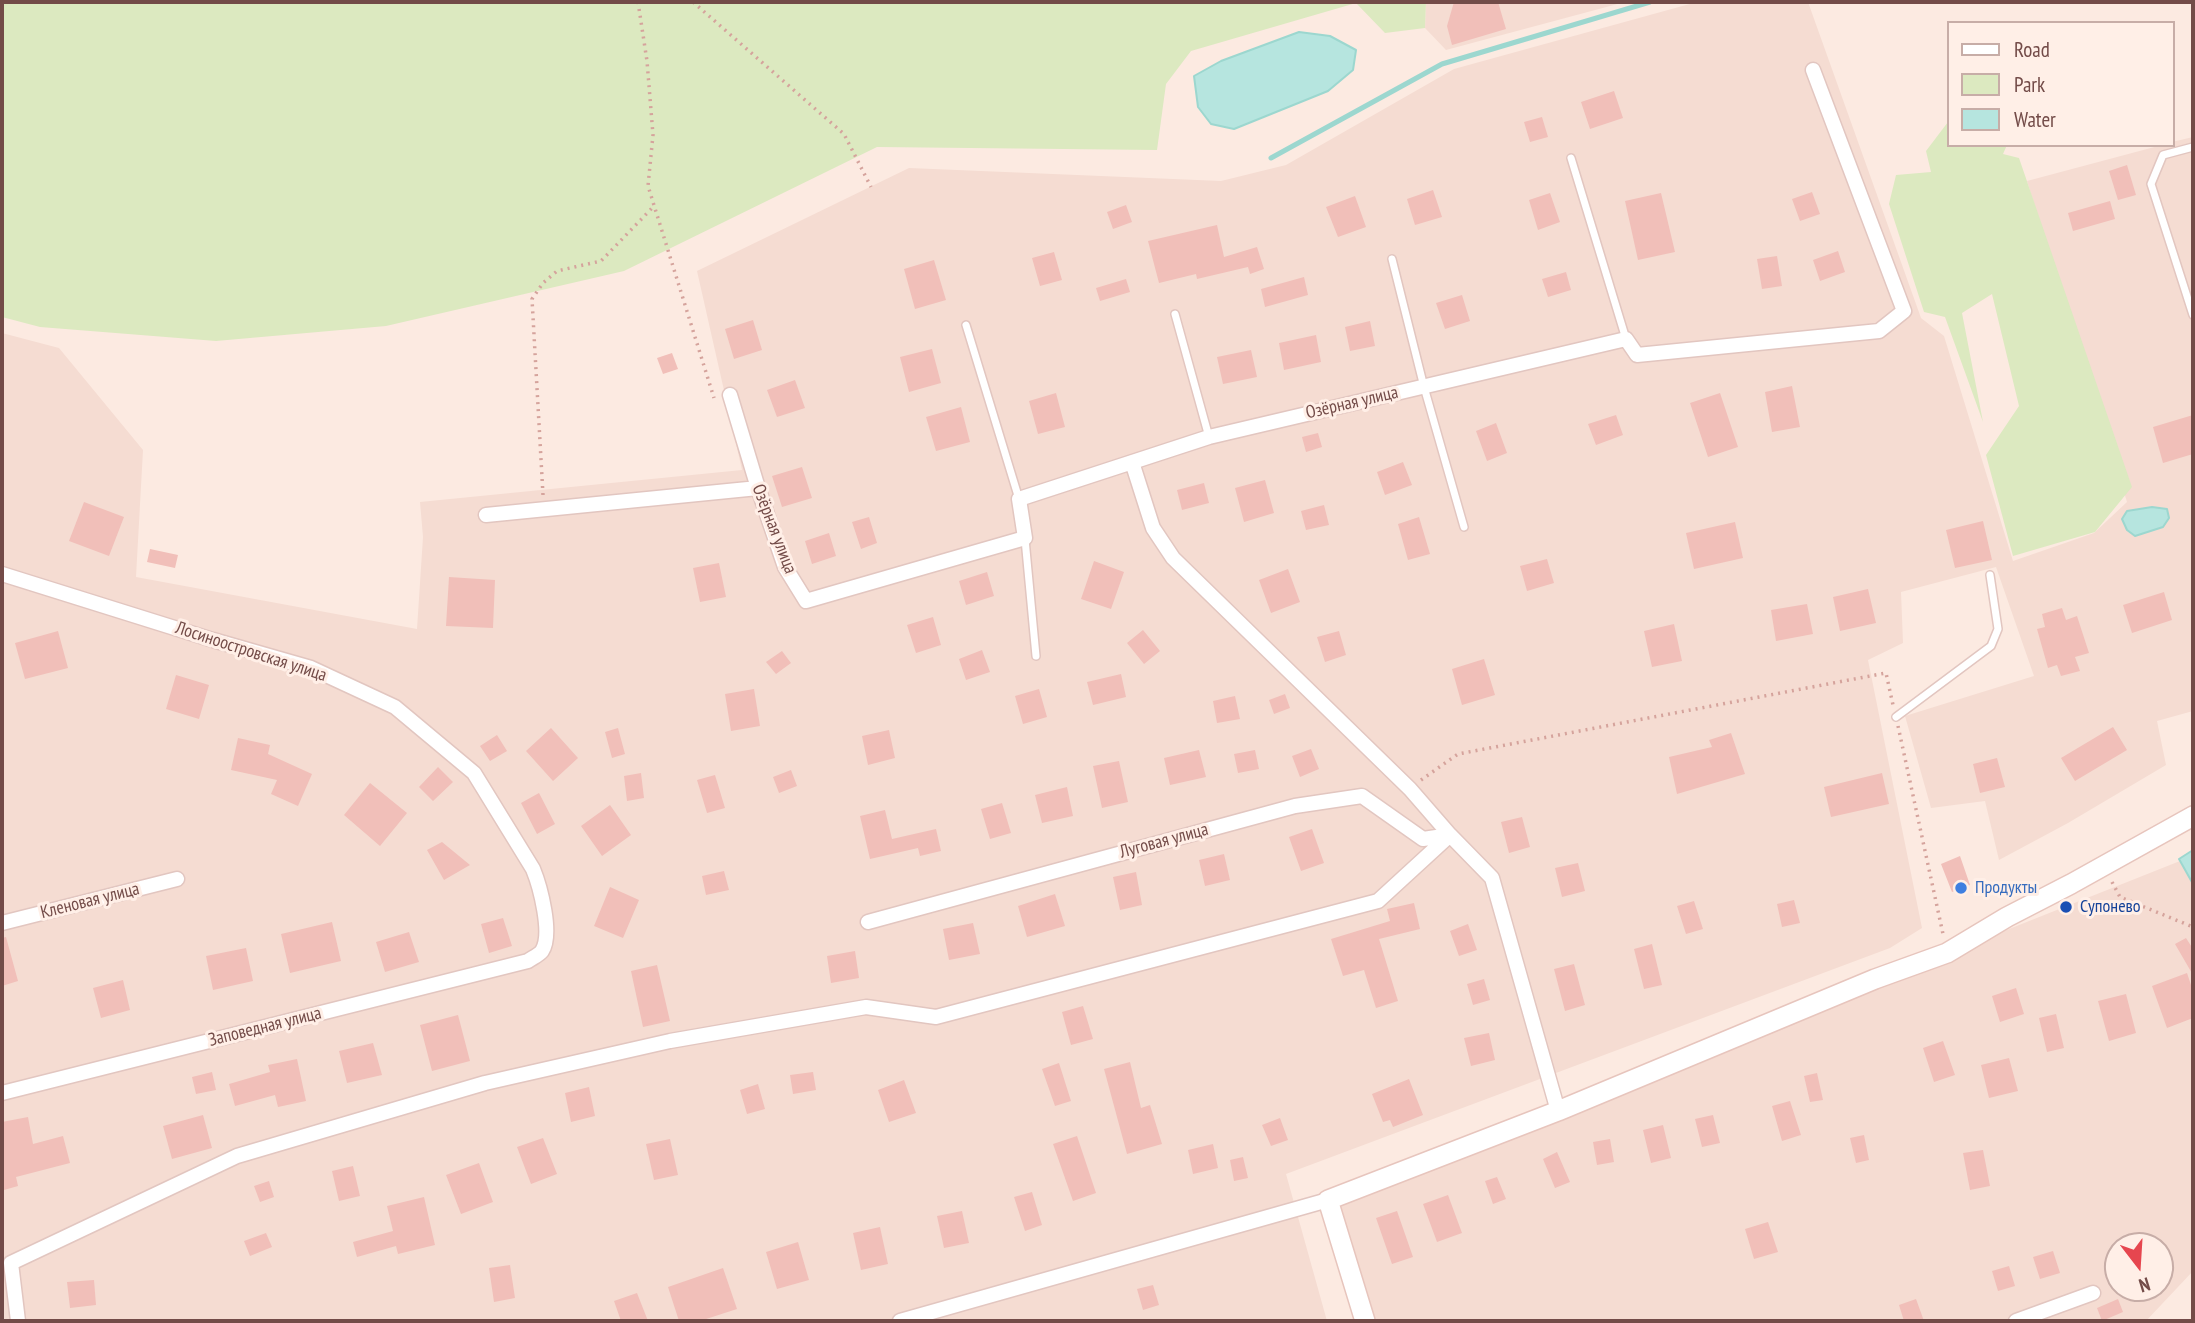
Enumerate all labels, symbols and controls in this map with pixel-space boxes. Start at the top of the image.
legend [1946,21,2174,147]
text: Road [2014,36,2050,63]
text: Park [2014,71,2045,98]
text: Water [2014,106,2056,133]
street label: Озёрная улица [1304,382,1400,424]
street label: Озёрная улица [747,481,801,577]
street label: Лосиноостровская улица [173,617,329,687]
street label: Луговая улица [1117,819,1211,863]
place label: Продукты [1975,877,2037,899]
street label: Кленовая улица [38,878,142,924]
marker: Продукты [1953,880,1969,896]
place label: Супонево [2080,896,2141,918]
marker: Супонево [2058,899,2074,915]
street label: Заповедная улица [206,1003,324,1051]
north arrow [2104,1232,2174,1302]
text: N [2136,1272,2153,1298]

